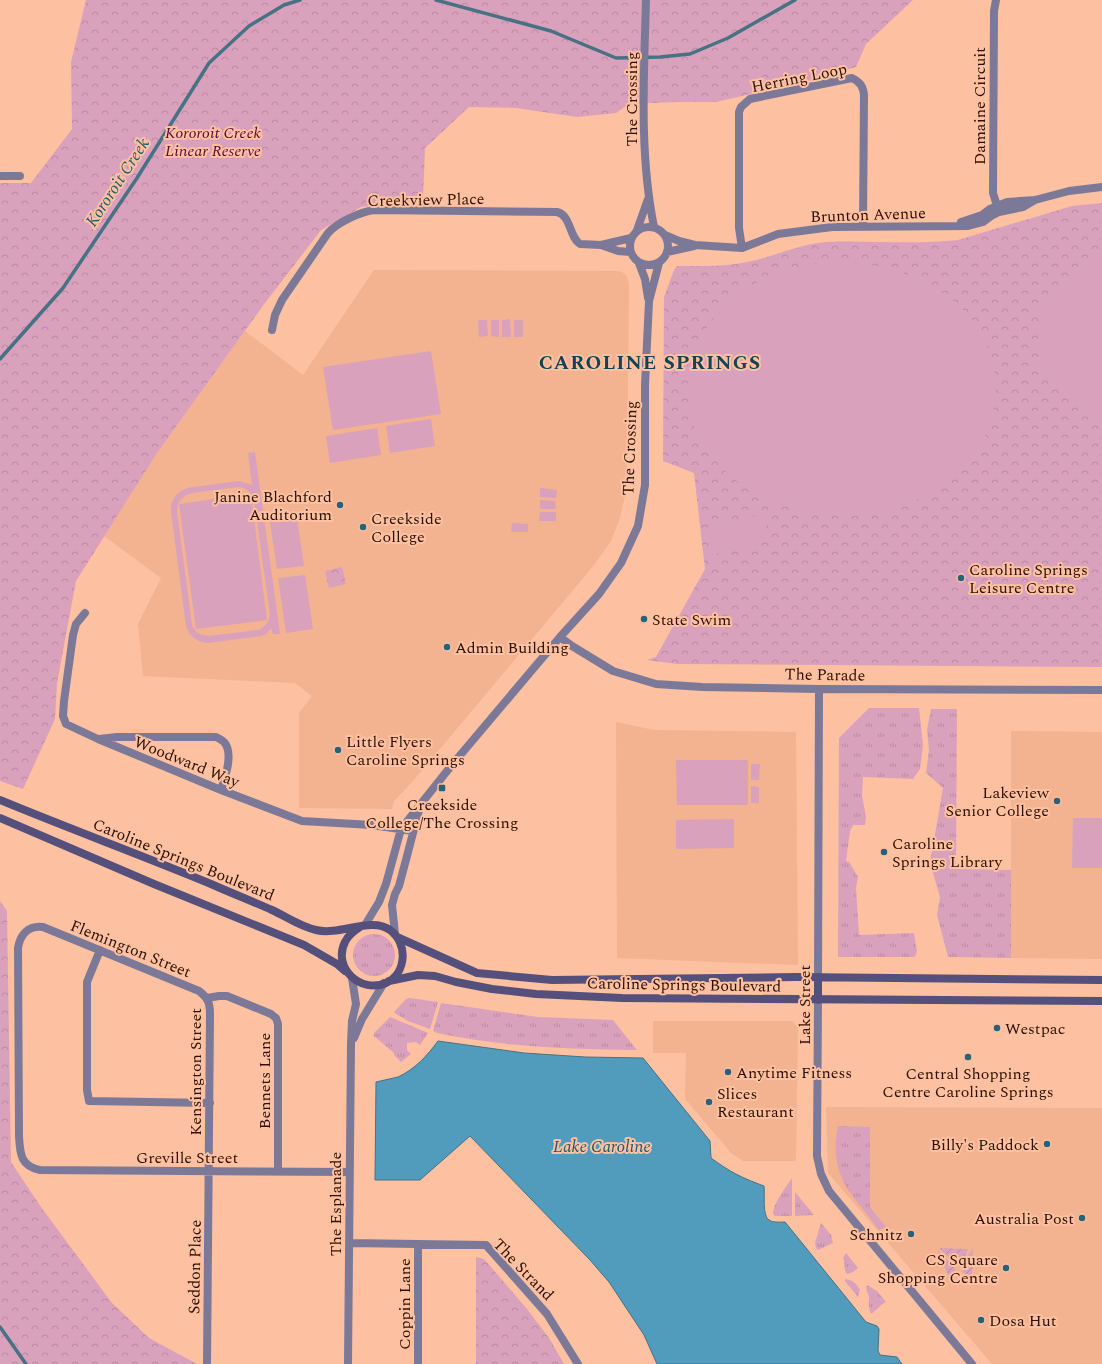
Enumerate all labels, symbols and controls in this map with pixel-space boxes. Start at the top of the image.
street label: Damaine Circuit [968,47,992,165]
street label: The Crossing [620,51,644,147]
street label: Herring Loop [749,57,849,99]
park label: Kororoit Creek Linear Reserve [165,121,261,163]
water label: Kororoit Creek [79,133,157,232]
street label: Creekview Place [367,187,485,213]
street label: Brunton Avenue [810,201,926,229]
district label: CAROLINE SPRINGS [539,348,761,378]
street label: The Crossing [616,400,644,496]
place label: Janine Blachford Auditorium [214,485,332,527]
marker: Janine Blachford Auditorium [335,500,345,510]
place label: Creekside College [371,507,442,549]
marker: Creekside College [358,522,368,532]
place label: Caroline Springs Leisure Centre [969,558,1088,600]
marker: Caroline Springs Leisure Centre [956,573,966,583]
place label: State Swim [652,608,731,632]
marker: State Swim [639,614,649,624]
place label: Admin Building [455,636,569,660]
marker: Admin Building [442,642,452,652]
street label: The Parade [784,662,865,688]
street label: Woodward Way [130,730,244,794]
place label: Little Flyers Caroline Springs [346,730,465,772]
marker: Little Flyers Caroline Springs [333,745,343,755]
place label: Lakeview Senior College [945,781,1050,823]
marker: Creekside College/The Crossing [437,783,447,793]
place label: Creekside College/The Crossing [366,793,518,835]
marker: Lakeview Senior College [1052,796,1062,806]
street label: Caroline Springs Boulevard [89,812,278,907]
place label: Caroline Springs Library [892,832,1003,874]
marker: Caroline Springs Library [879,847,889,857]
street label: Flemington Street [67,914,195,984]
street label: Lake Street [793,965,817,1045]
street label: Caroline Springs Boulevard [587,971,781,999]
street label: Kensington Street [184,1008,208,1136]
place label: Westpac [1005,1017,1065,1041]
marker: Westpac [992,1023,1002,1033]
street label: Bennets Lane [253,1033,277,1129]
marker: Central Shopping Centre Caroline Springs [963,1052,973,1062]
place label: Anytime Fitness [736,1061,852,1085]
place label: Central Shopping Centre Caroline Springs [882,1062,1054,1104]
marker: Anytime Fitness [723,1067,733,1077]
place label: Slices Restaurant [717,1082,794,1124]
marker: Slices Restaurant [704,1097,714,1107]
place label: Billy's Paddock [931,1133,1039,1157]
water label: Lake Caroline [553,1134,651,1160]
marker: Billy's Paddock [1042,1139,1052,1149]
street label: Greville Street [136,1146,238,1170]
street label: The Esplanade [324,1152,348,1256]
place label: Australia Post [974,1207,1074,1231]
marker: Australia Post [1077,1213,1087,1223]
street label: Seddon Place [182,1220,208,1314]
place label: Schnitz [850,1223,903,1247]
marker: Schnitz [906,1229,916,1239]
street label: The Strand [487,1233,559,1306]
place label: CS Square Shopping Centre [878,1248,998,1290]
street label: Coppin Lane [393,1258,417,1350]
marker: CS Square Shopping Centre [1001,1263,1011,1273]
place label: Dosa Hut [989,1309,1057,1333]
marker: Dosa Hut [976,1315,986,1325]

